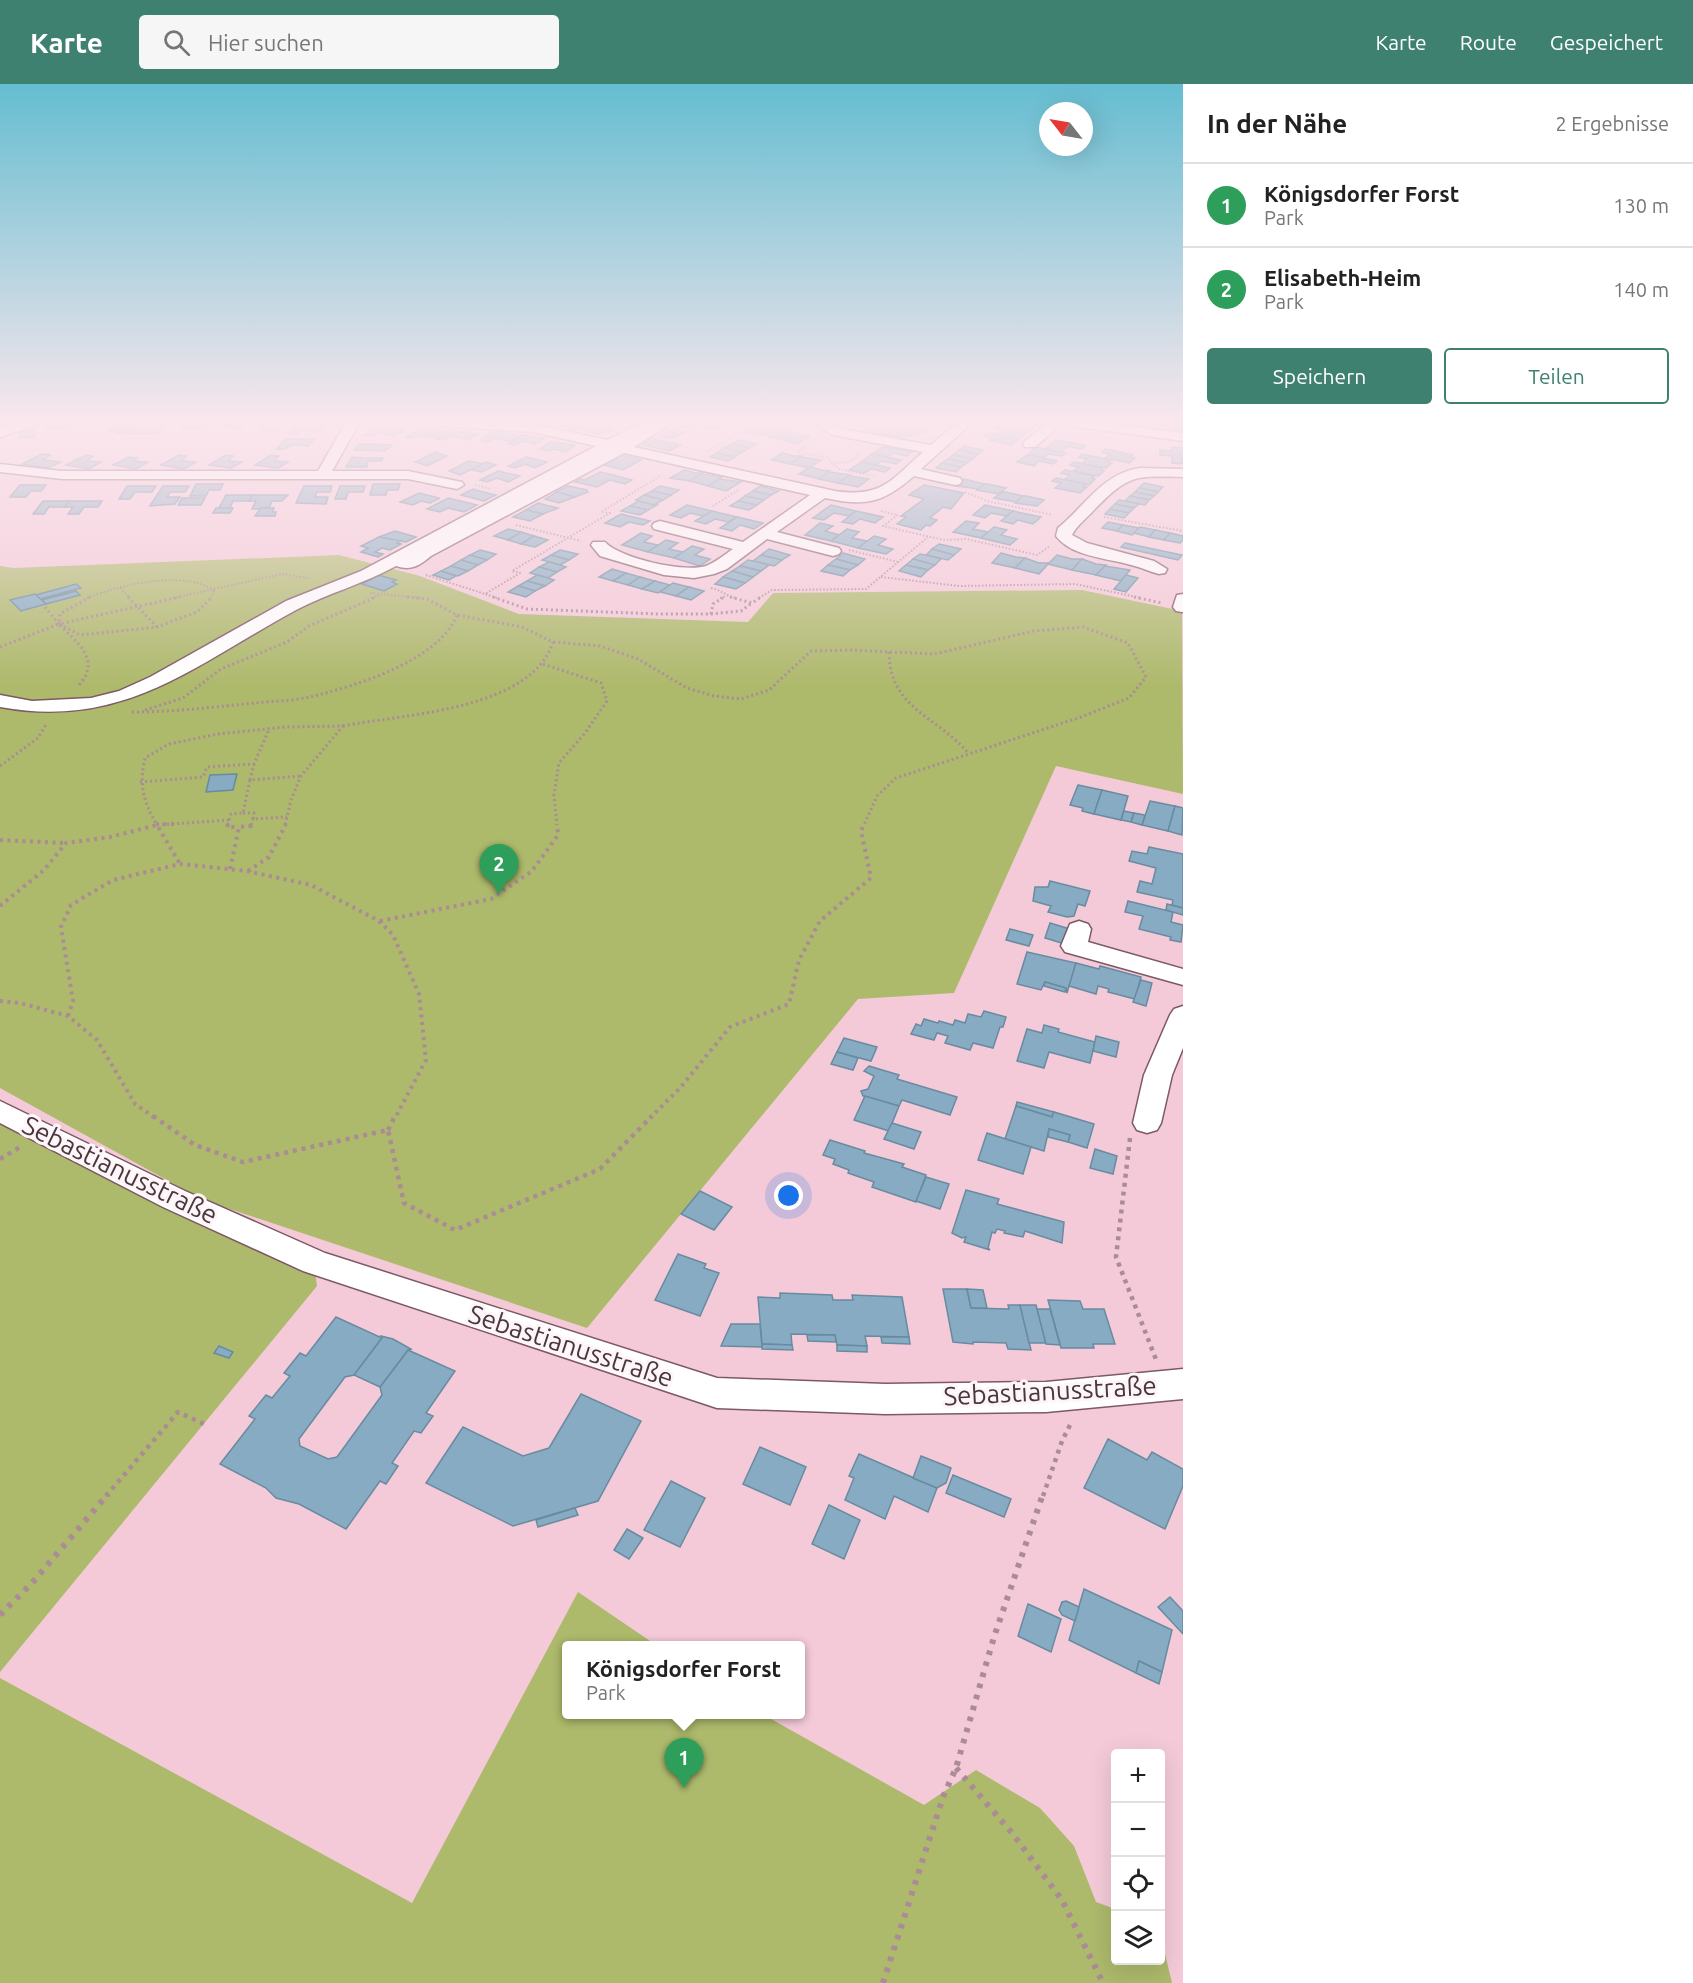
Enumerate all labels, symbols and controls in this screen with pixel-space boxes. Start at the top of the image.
search box [139,15,559,69]
icon: search [160,26,193,59]
text: Karte [30,27,103,58]
text: Hier suchen [208,30,324,55]
text: Karte [1375,30,1427,54]
text: Route [1460,30,1517,54]
text: Gespeichert [1550,30,1663,54]
north arrow [1039,102,1093,156]
text: In der Nähe [1207,109,1347,138]
text: 2 Ergebnisse [1555,112,1669,135]
text: Königsdorfer Forst [1264,181,1459,206]
text: 1 [1221,194,1232,217]
text: 130 m [1613,194,1669,217]
text: Park [1264,206,1304,229]
text: Elisabeth-Heim [1264,265,1421,290]
text: 2 [1221,278,1232,301]
text: 140 m [1613,278,1669,301]
text: Park [1264,290,1304,313]
button: Speichern [1207,348,1432,404]
button: Teilen [1444,348,1669,404]
pin: 2 [480,844,518,894]
street label: Sebastianusstraße [18,1110,222,1229]
your location [774,1181,803,1210]
street label: Sebastianusstraße [465,1299,677,1392]
street label: Sebastianusstraße [943,1370,1157,1411]
popup [562,1641,805,1719]
text: Königsdorfer Forst [586,1656,781,1681]
text: Park [586,1681,626,1704]
pin: 1 [664,1738,704,1788]
map controls [1111,1749,1165,1965]
button: + [1111,1749,1165,1803]
button: − [1111,1803,1165,1857]
button: locate [1111,1857,1165,1911]
button: layers [1111,1911,1165,1965]

